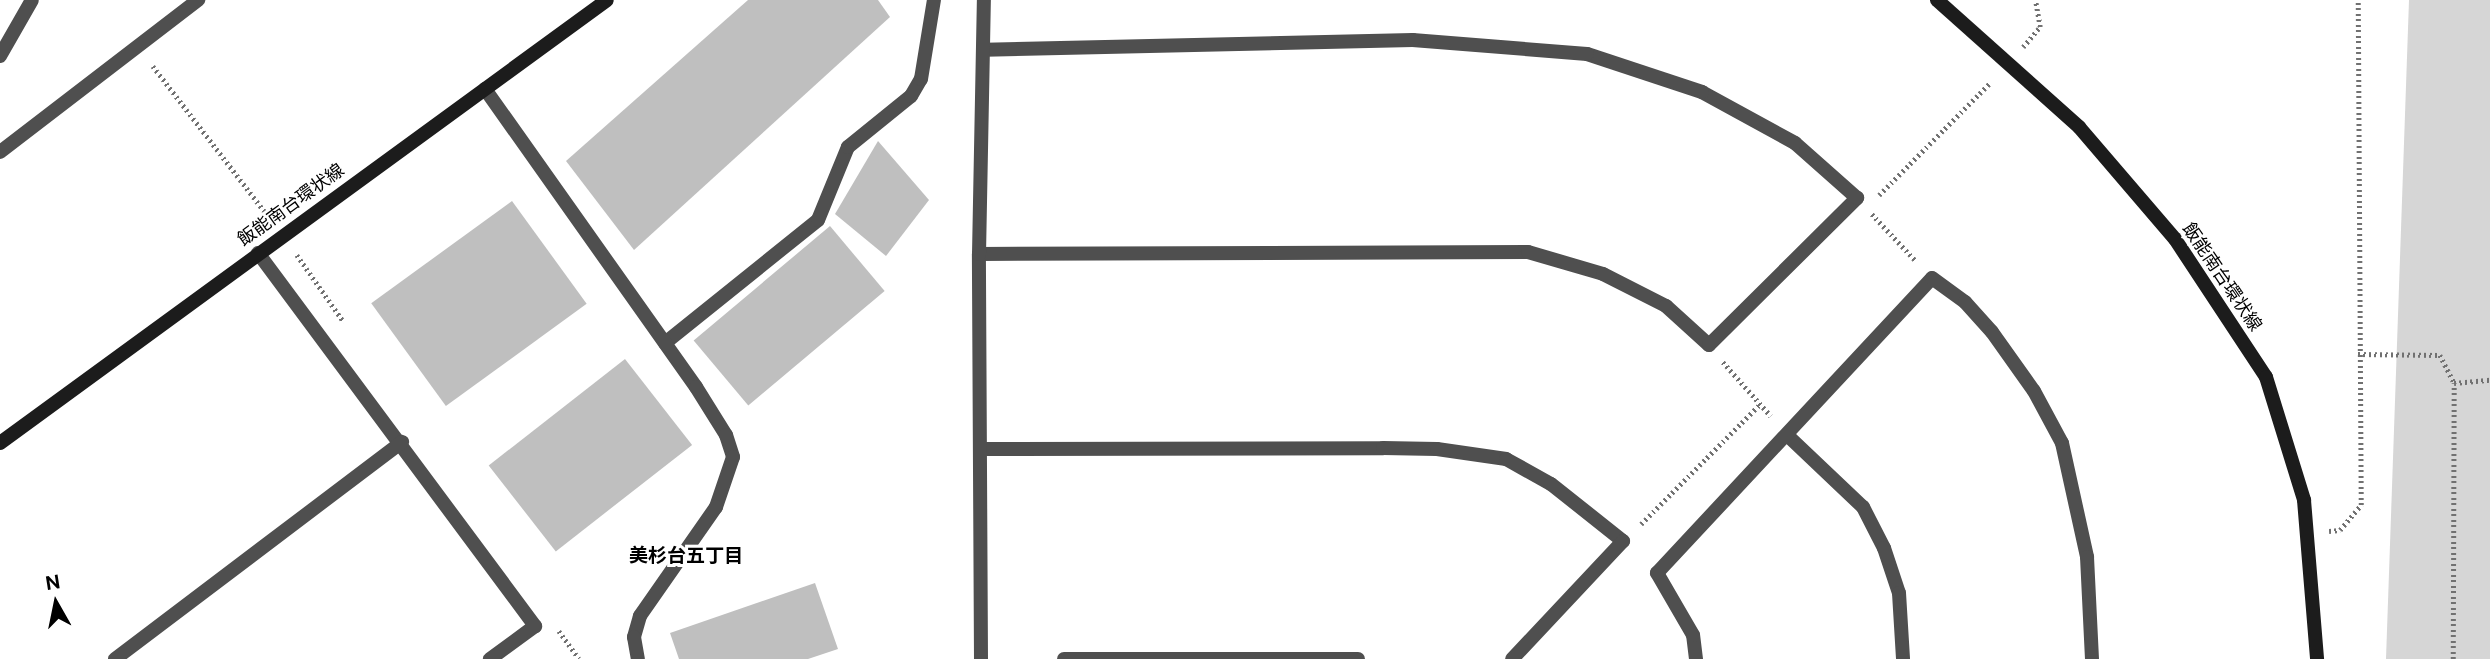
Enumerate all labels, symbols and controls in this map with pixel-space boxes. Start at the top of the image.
street label: 飯能南台環状線 [234,159,348,251]
street label: 飯能南台環状線 [2178,219,2266,335]
district label: 美杉台五丁目 [629,545,743,567]
north arrow [21,568,91,638]
text: N [44,570,62,594]

